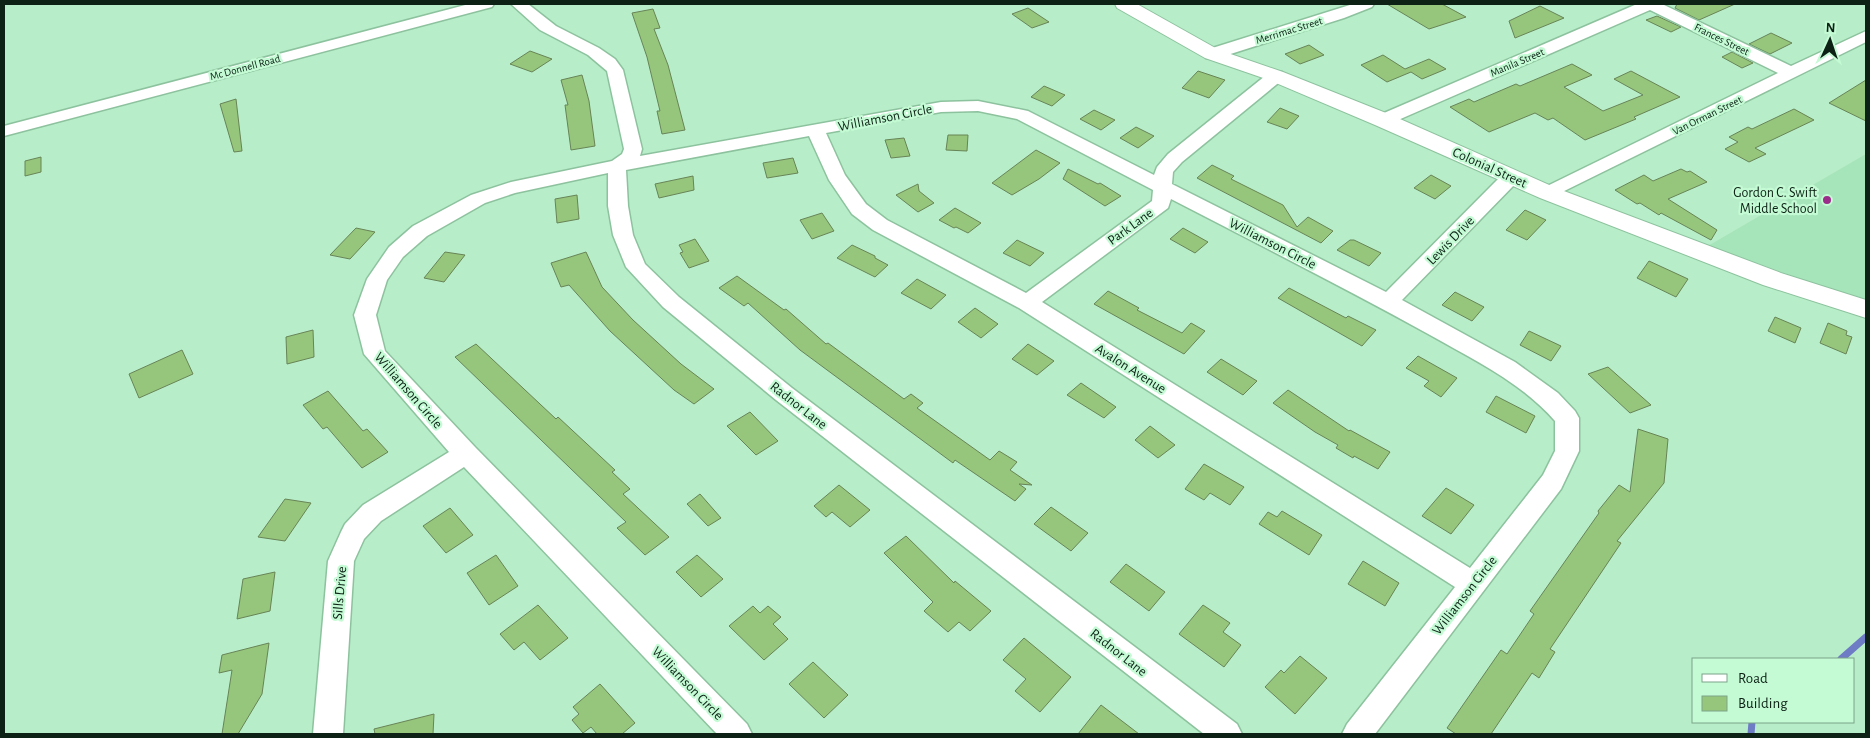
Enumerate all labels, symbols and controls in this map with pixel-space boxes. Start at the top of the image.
street label: Merrimac Street [1254,15,1324,46]
north arrow [1805,15,1855,65]
street label: Frances Street [1693,21,1751,58]
text: N [1825,21,1836,35]
street label: Manila Street [1489,46,1546,79]
street label: Mc Donnell Road [209,53,282,82]
street label: Van Orman Street [1671,94,1744,137]
street label: Williamson Circle [837,102,933,134]
street label: Colonial Street [1450,145,1529,191]
place label: Gordon C. Swift Middle School [1733,186,1818,216]
marker: Gordon C. Swift Middle School [1821,194,1833,206]
street label: Park Lane [1105,206,1156,248]
street label: Lewis Drive [1424,214,1477,268]
street label: Williamson Circle [1227,216,1318,272]
street label: Avalon Avenue [1093,342,1168,396]
street label: Williamson Circle [372,350,445,431]
street label: Radnor Lane [767,379,829,432]
street label: Williamson Circle [1430,554,1500,638]
street label: Sills Drive [331,566,349,620]
street label: Radnor Lane [1087,626,1149,679]
street label: Williamson Circle [649,644,726,723]
legend [1692,658,1855,723]
text: Road [1738,671,1768,686]
text: Building [1738,696,1788,711]

